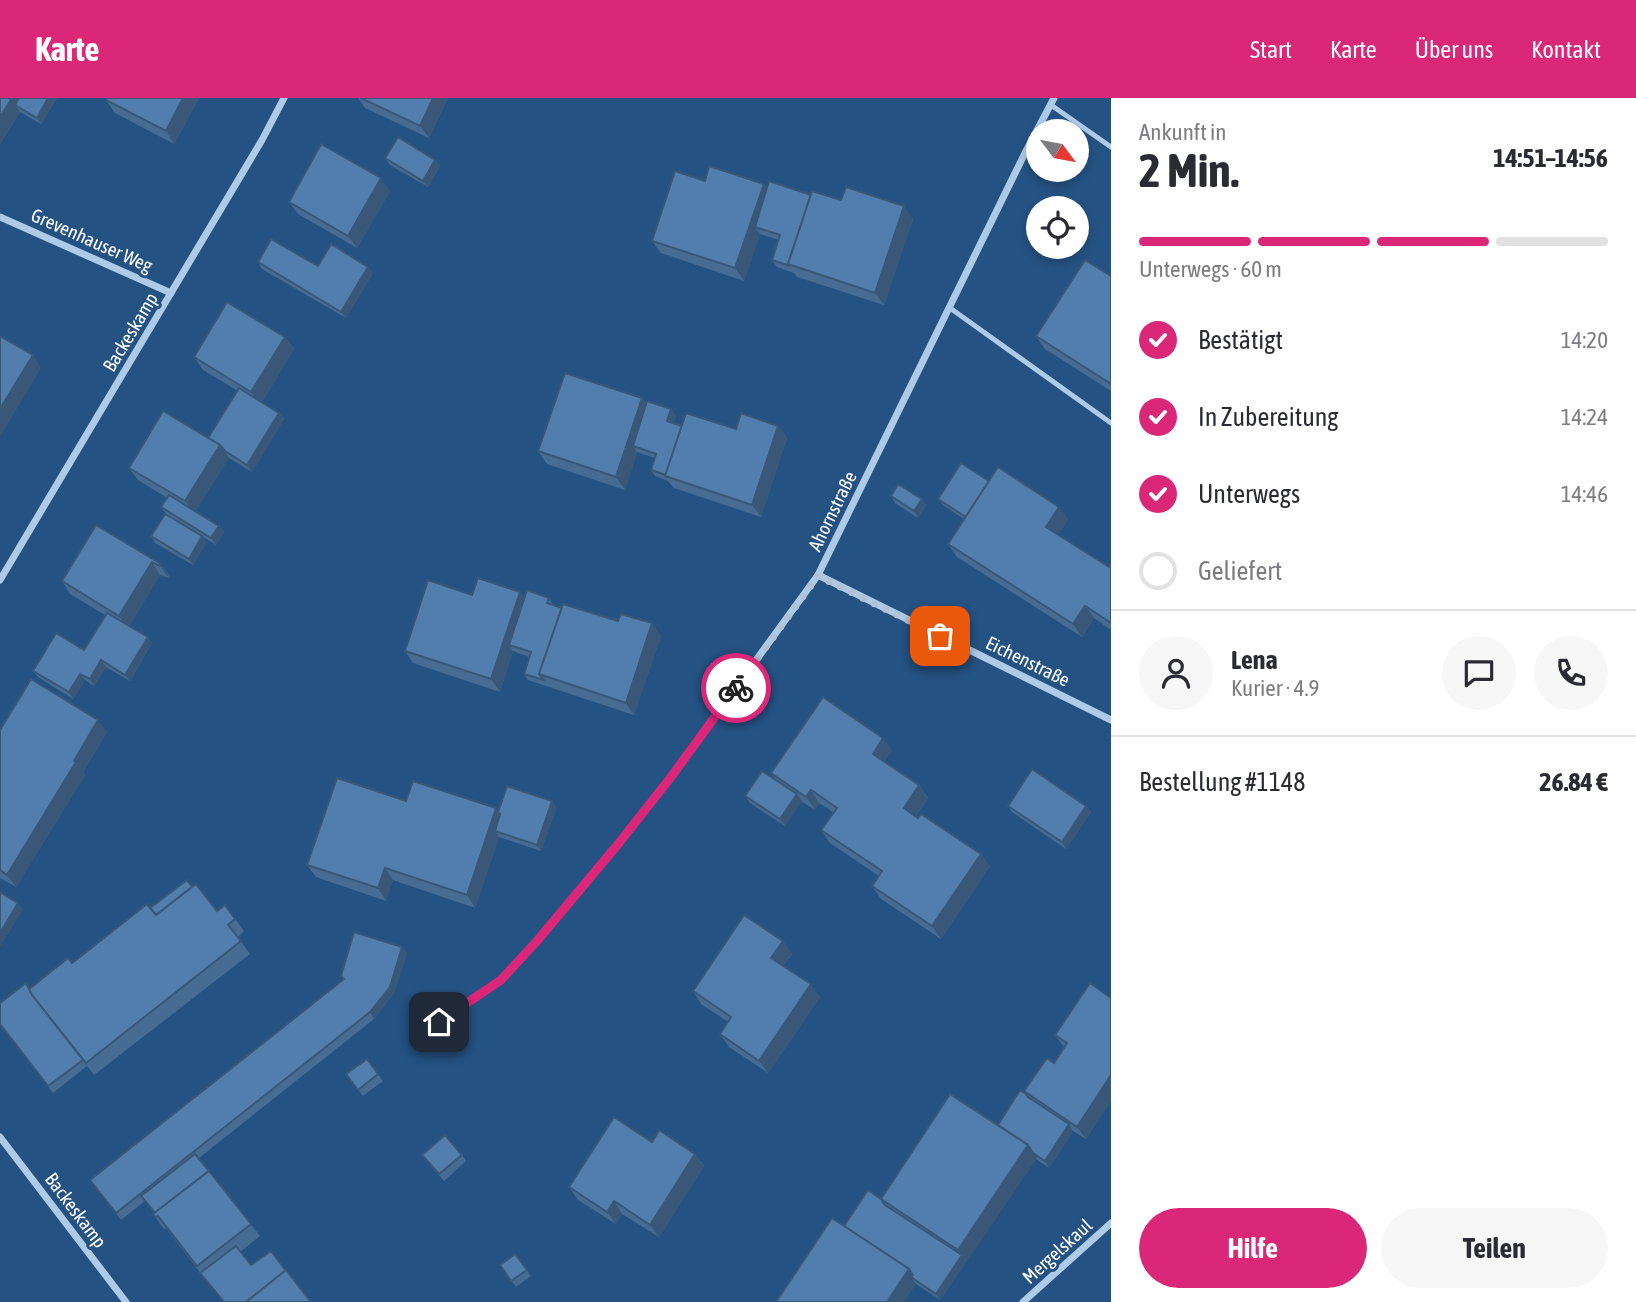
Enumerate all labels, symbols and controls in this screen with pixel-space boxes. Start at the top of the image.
text: Karte [35,30,99,68]
text: Start [1250,36,1292,63]
text: Karte [1330,36,1377,63]
text: Über uns [1415,36,1493,63]
text: Kontakt [1531,36,1601,63]
north arrow [1026,119,1088,182]
map controls [1026,119,1089,259]
text: Ankunft in [1139,119,1226,145]
text: 14:51–14:56 [1493,143,1608,173]
text: 2 Min. [1139,144,1239,197]
button: locate [1026,196,1089,259]
street label: Grevenhauser Weg [28,203,157,277]
text: Unterwegs · 60 m [1139,256,1282,282]
street label: Backeskamp [98,289,162,375]
icon: check [1139,321,1177,359]
text: Bestätigt [1198,325,1283,355]
text: 14:20 [1561,327,1608,353]
icon: check [1139,398,1177,436]
text: In Zubereitung [1198,402,1338,432]
text: 14:24 [1561,404,1608,430]
street label: Ahornstraße [803,467,861,555]
icon: check [1139,475,1177,513]
text: Unterwegs [1198,479,1300,509]
text: 14:46 [1561,481,1608,507]
text: Geliefert [1198,556,1282,586]
pin [910,606,970,666]
icon: bag [921,617,959,655]
street label: Eichenstraße [983,631,1073,691]
button: person [1139,636,1213,710]
button: chat [1442,636,1516,710]
button: phone [1534,636,1608,710]
text: Lena [1231,645,1278,675]
courier [701,653,771,723]
icon: bike [717,669,755,707]
text: Kurier · 4.9 [1231,675,1319,701]
text: Bestellung #1148 [1139,767,1305,797]
text: 26.84 € [1539,767,1608,797]
pin [409,992,469,1052]
icon: home [420,1003,458,1041]
street label: Backeskamp [41,1168,111,1252]
button: Hilfe [1139,1208,1367,1288]
button: Teilen [1381,1208,1608,1288]
street label: Mergelskaul [1018,1214,1096,1288]

